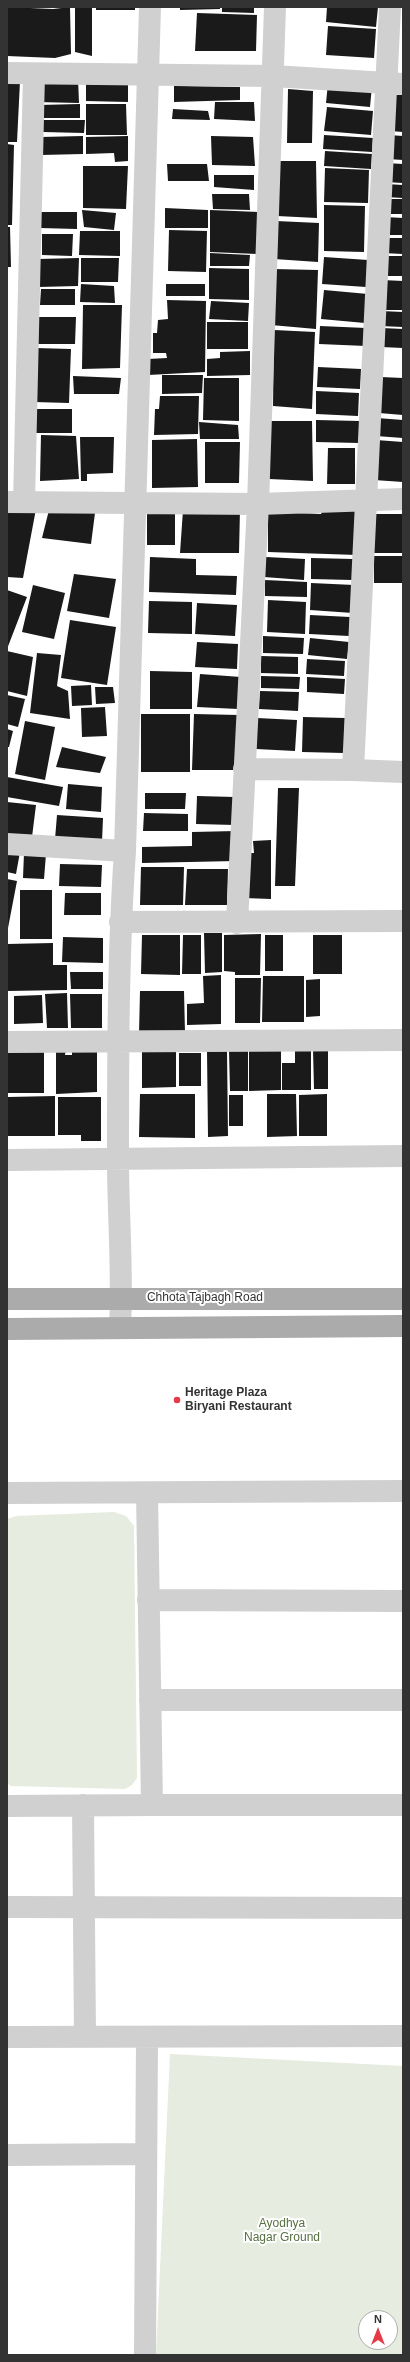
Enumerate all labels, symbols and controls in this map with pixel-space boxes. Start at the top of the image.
street label: Chhota Tajbagh Road [147,1291,263,1305]
place label: Heritage Plaza Biryani Restaurant [185,1386,292,1414]
marker: Heritage Plaza Biryani Restaurant [172,1395,182,1405]
park label: Ayodhya Nagar Ground [244,2217,320,2245]
north arrow [358,2310,398,2350]
text: N [374,2313,382,2325]

